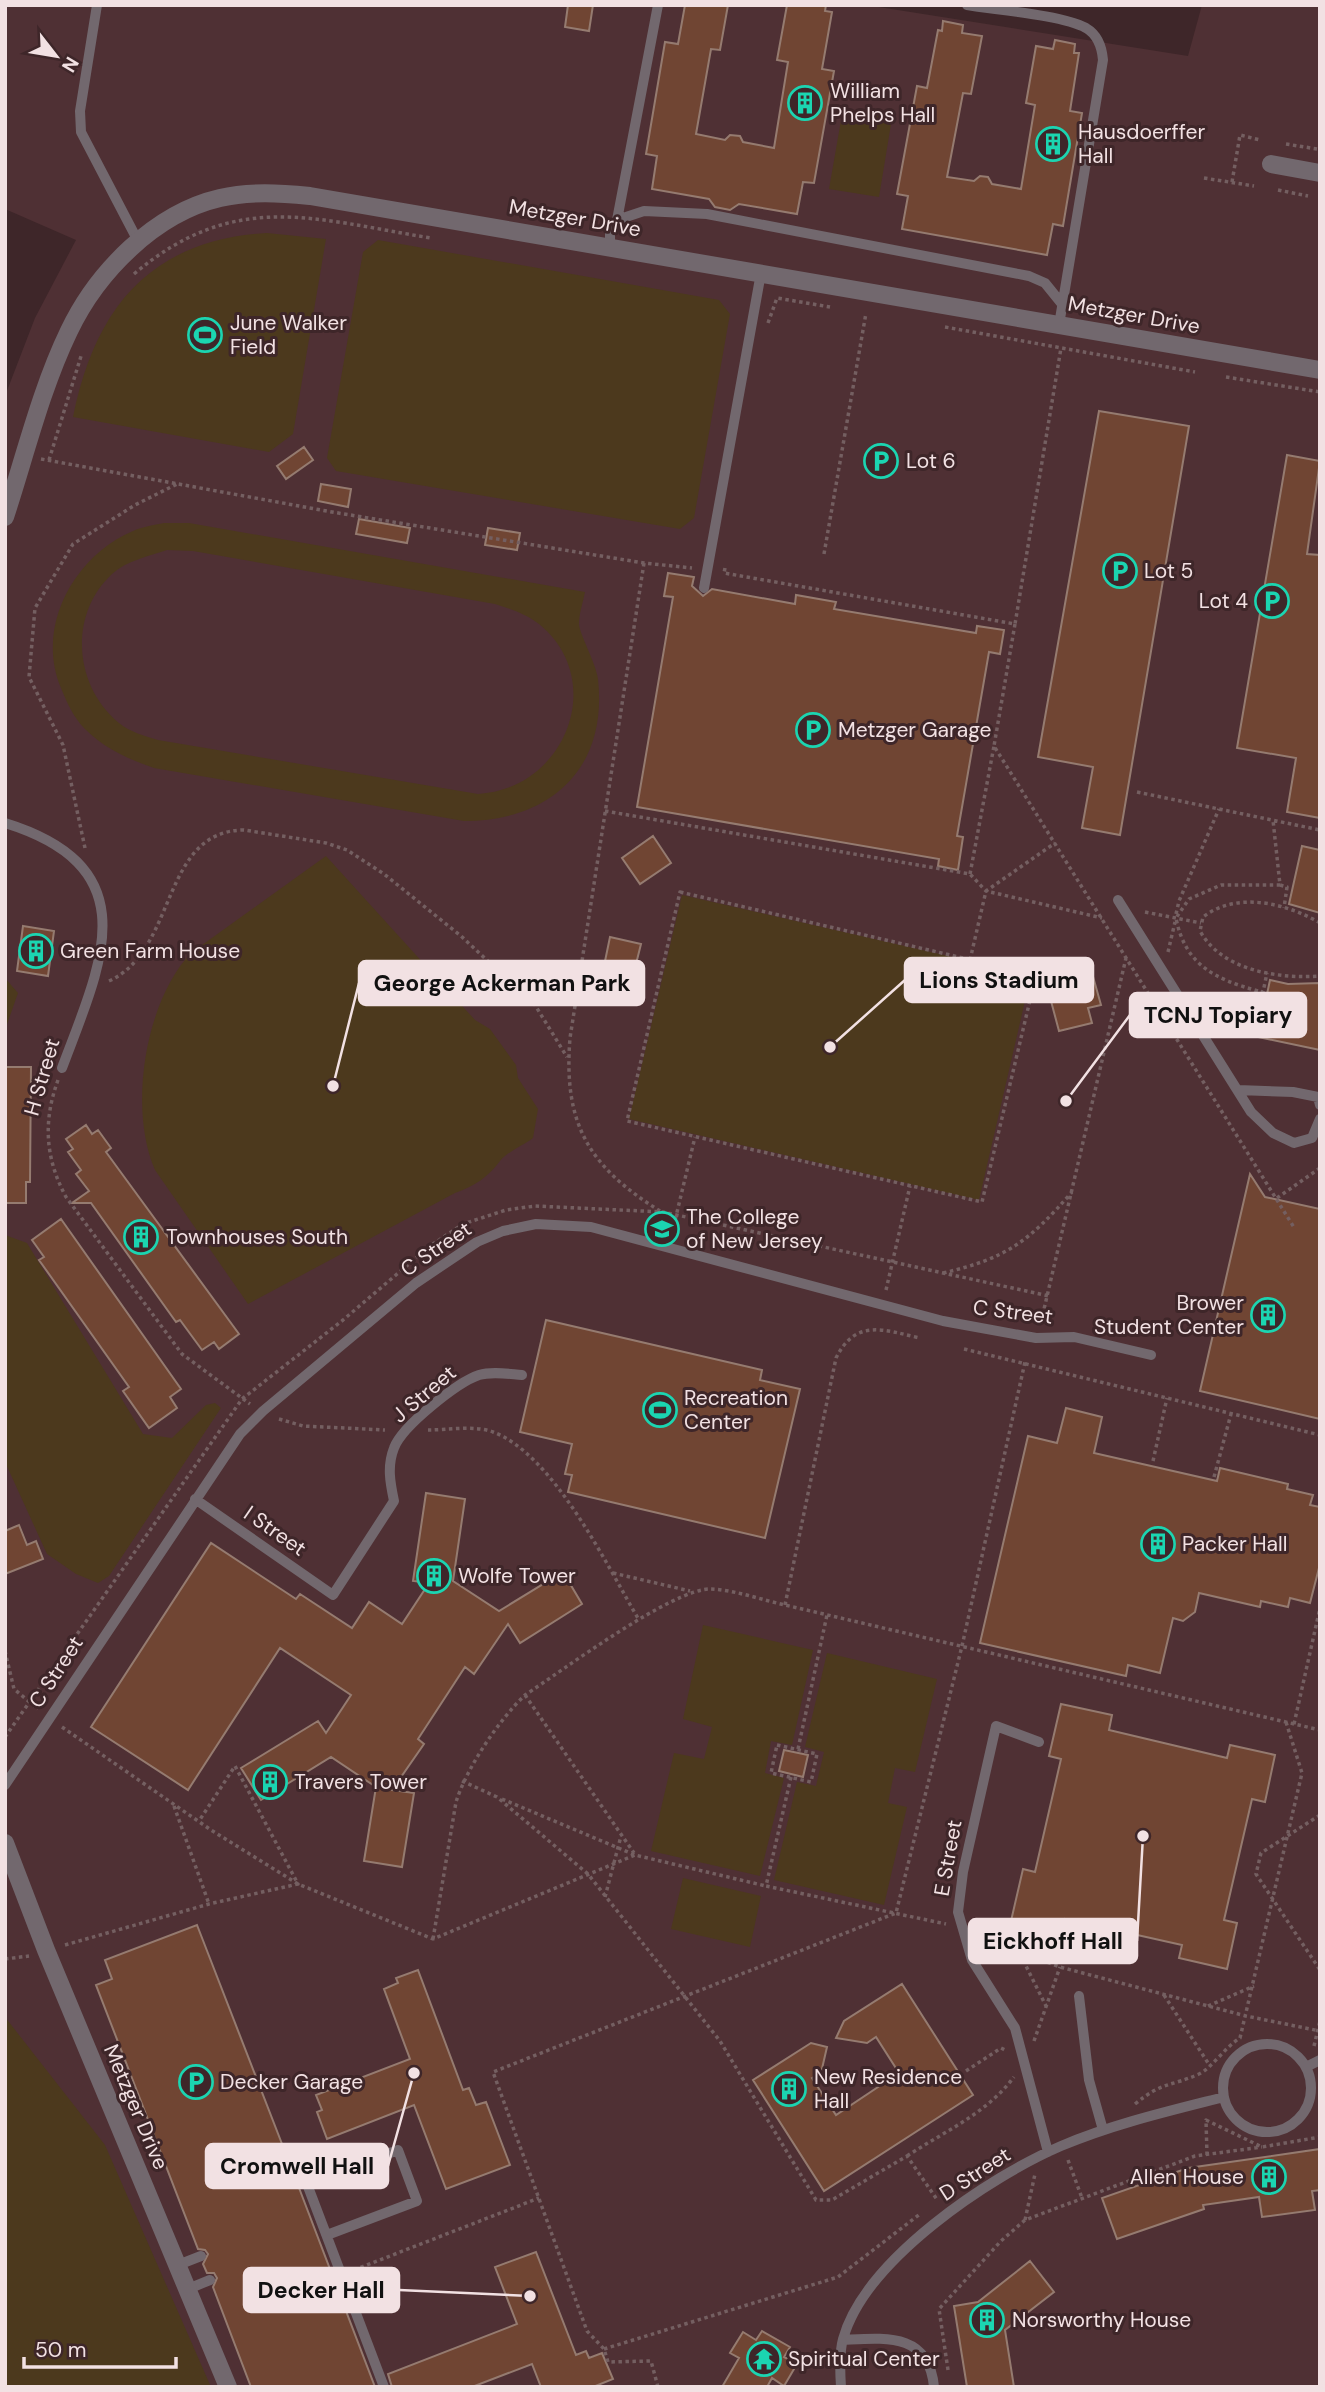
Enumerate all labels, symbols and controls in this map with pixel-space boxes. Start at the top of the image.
north arrow [21,21,91,91]
text: N [56,52,84,77]
place label: William Phelps Hall [830,77,935,129]
building icon: William Phelps Hall [786,84,824,122]
place label: Hausdoerffer Hall [1078,118,1205,170]
building icon: Hausdoerffer Hall [1034,125,1072,163]
street label: Metzger Drive [507,193,643,243]
street label: Metzger Drive [1066,290,1202,340]
place label: June Walker Field [230,309,347,361]
sports icon: June Walker Field [186,316,224,354]
parking icon: Lot 6 [862,442,900,480]
place label: Lot 6 [906,447,956,475]
parking icon: Lot 5 [1101,552,1139,590]
place label: Lot 5 [1144,557,1193,585]
parking icon: Lot 4 [1253,582,1291,620]
place label: Lot 4 [1199,587,1248,615]
parking icon: Metzger Garage [794,711,832,749]
place label: Metzger Garage [838,716,991,744]
building icon: Green Farm House [17,932,55,970]
place label: Green Farm House [60,937,240,965]
callout: Lions Stadium [905,958,1093,1002]
callout: George Ackerman Park [359,961,644,1005]
text: Lions Stadium [919,965,1079,995]
text: George Ackerman Park [374,968,631,998]
callout: TCNJ Topiary [1130,993,1306,1037]
text: TCNJ Topiary [1144,1000,1292,1030]
street label: H Street [18,1035,66,1119]
place label: The College of New Jersey [686,1203,823,1255]
school or university icon: The College of New Jersey [643,1210,681,1248]
street label: C Street [395,1215,477,1283]
building icon: Townhouses South [122,1218,160,1256]
place label: Townhouses South [166,1223,348,1251]
place label: Brower Student Center [1094,1289,1244,1341]
street label: C Street [972,1293,1054,1331]
building icon: Brower Student Center [1249,1296,1287,1334]
street label: J Street [386,1359,462,1429]
place label: Recreation Center [684,1384,788,1436]
sports icon: Recreation Center [641,1391,679,1429]
street label: I Street [238,1499,312,1563]
building icon: Packer Hall [1139,1525,1177,1563]
place label: Packer Hall [1182,1530,1287,1558]
building icon: Wolfe Tower [415,1557,453,1595]
place label: Wolfe Tower [458,1562,576,1590]
street label: C Street [22,1631,90,1713]
building icon: Travers Tower [251,1763,289,1801]
place label: Travers Tower [294,1768,427,1796]
street label: E Street [928,1818,968,1898]
callout: Eickhoff Hall [969,1919,1137,1963]
text: Eickhoff Hall [983,1926,1123,1956]
street label: Metzger Drive [97,2040,175,2174]
parking icon: Decker Garage [177,2063,215,2101]
place label: New Residence Hall [814,2063,962,2115]
place label: Decker Garage [220,2068,363,2096]
building icon: New Residence Hall [770,2070,808,2108]
street label: D Street [934,2141,1016,2207]
callout: Cromwell Hall [206,2144,388,2188]
text: Cromwell Hall [220,2151,374,2181]
building icon: Allen House [1250,2158,1288,2196]
place label: Allen House [1130,2163,1244,2191]
callout: Decker Hall [244,2268,399,2312]
text: Decker Hall [257,2275,385,2305]
building icon: Norsworthy House [968,2301,1006,2339]
place label: Norsworthy House [1012,2306,1191,2334]
scale bar [24,2326,177,2370]
text: 50 m [35,2336,86,2364]
temple icon: Spiritual Center [745,2340,783,2378]
place label: Spiritual Center [788,2345,940,2373]

